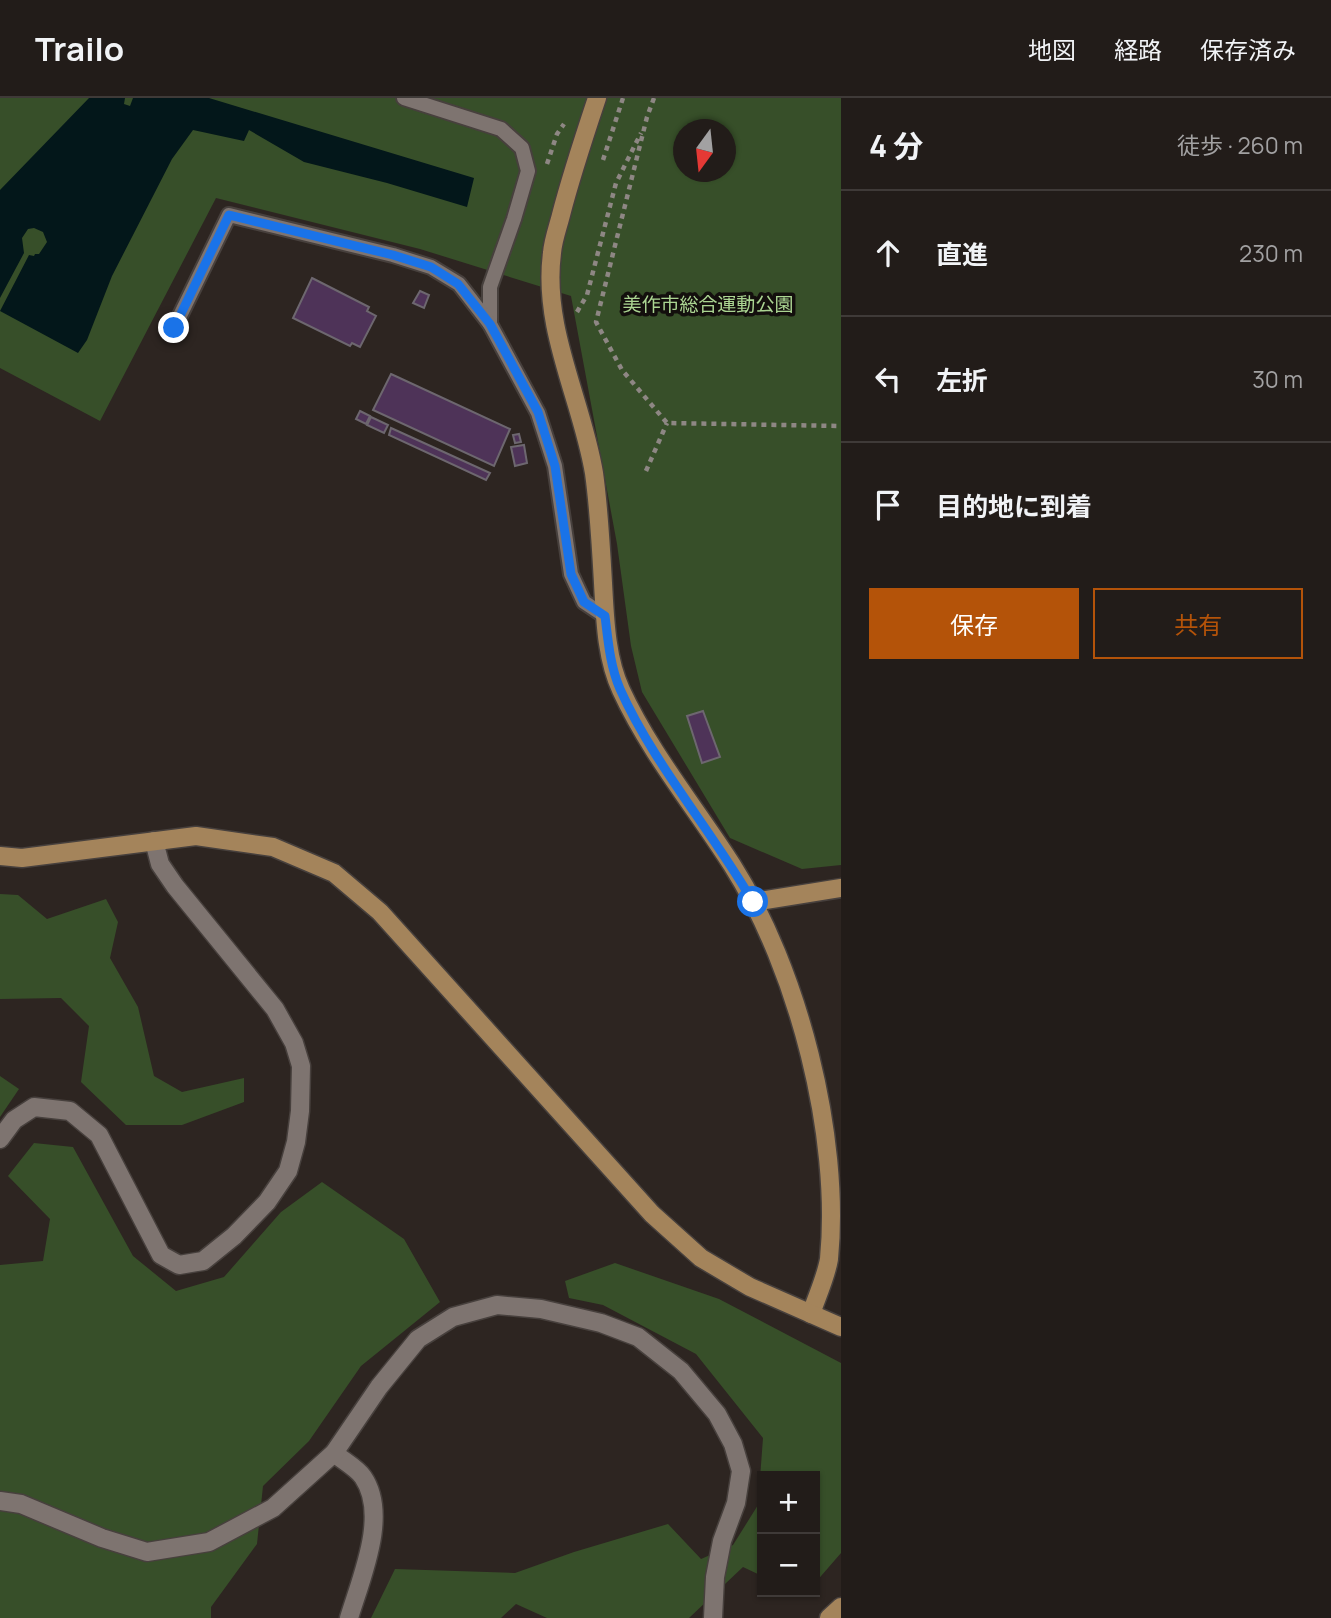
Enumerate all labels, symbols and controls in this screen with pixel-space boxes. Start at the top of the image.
text: Trailo [35,26,124,71]
text: 地図 [1028,33,1076,66]
text: 経路 [1114,33,1162,66]
text: 保存済み [1200,33,1296,66]
north arrow [673,119,736,182]
text: 4 分 [869,125,923,166]
text: 徒歩 · 260 m [1177,129,1303,161]
icon: ahead [869,234,907,272]
text: 直進 [936,236,988,272]
text: 230 m [1239,237,1303,269]
park label: 美作市総合運動公園 [622,291,794,317]
route end [158,312,189,343]
icon: left [869,360,907,398]
text: 左折 [936,362,988,398]
text: 30 m [1252,363,1303,395]
icon: arrive [869,486,907,524]
text: 目的地に到着 [936,488,1092,524]
button: 保存 [869,588,1079,659]
button: 共有 [1093,588,1303,659]
route start [737,886,768,917]
map controls [757,1471,820,1597]
button: + [757,1471,820,1534]
button: − [757,1534,820,1597]

